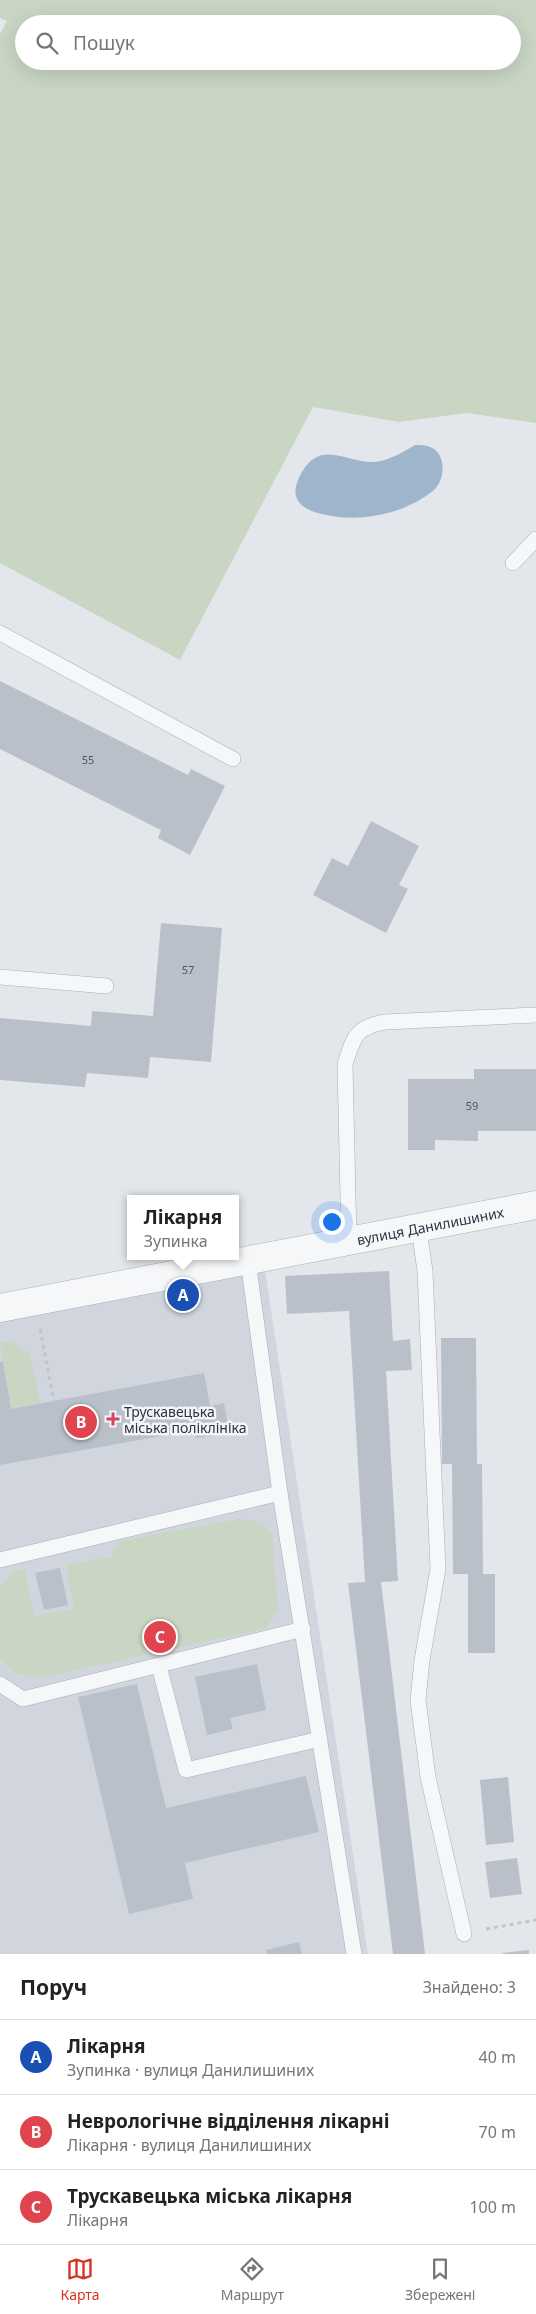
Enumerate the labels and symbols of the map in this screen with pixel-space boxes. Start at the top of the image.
house number: 55 [82,752,94,767]
house number: 57 [182,962,194,977]
house number: 59 [466,1098,478,1113]
street label: вулиця Данилишиних [355,1202,506,1249]
your location [319,1209,345,1235]
pin: A [167,1276,199,1314]
place label: Трускавецька міська поліклініка [124,1402,247,1437]
pin: B [65,1403,97,1441]
marker: Трускавецька міська поліклініка [106,1412,120,1426]
pin: C [144,1618,176,1656]

